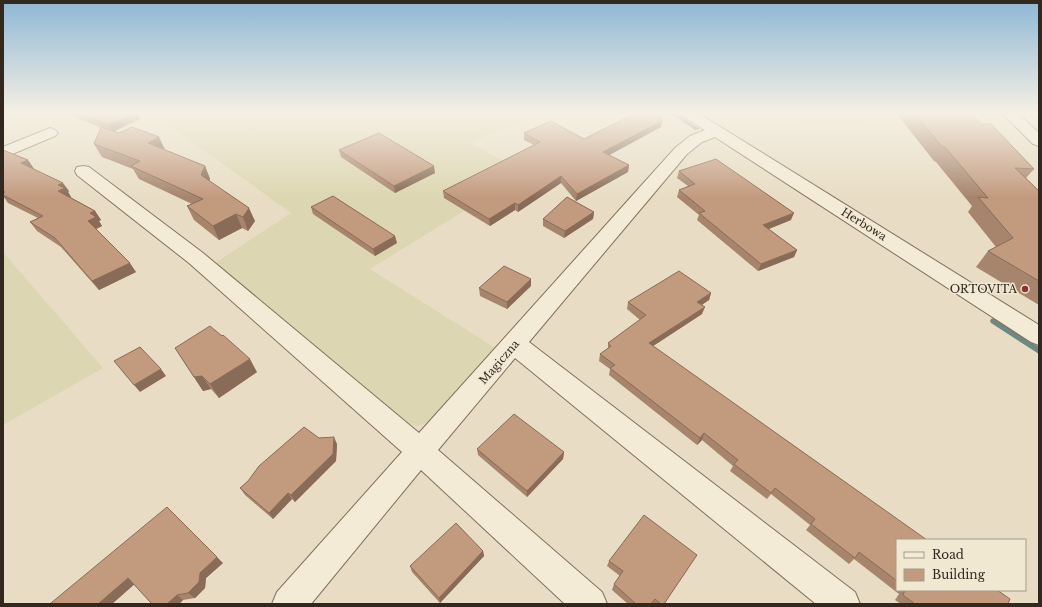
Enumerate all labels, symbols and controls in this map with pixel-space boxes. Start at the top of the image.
street label: Herbowa [839,205,890,244]
place label: ORTOVITA [950,282,1018,296]
marker: ORTOVITA [1020,284,1030,294]
street label: Magiczna [476,336,523,387]
legend [896,539,1026,591]
text: Road [932,547,964,562]
text: Building [932,567,986,582]

